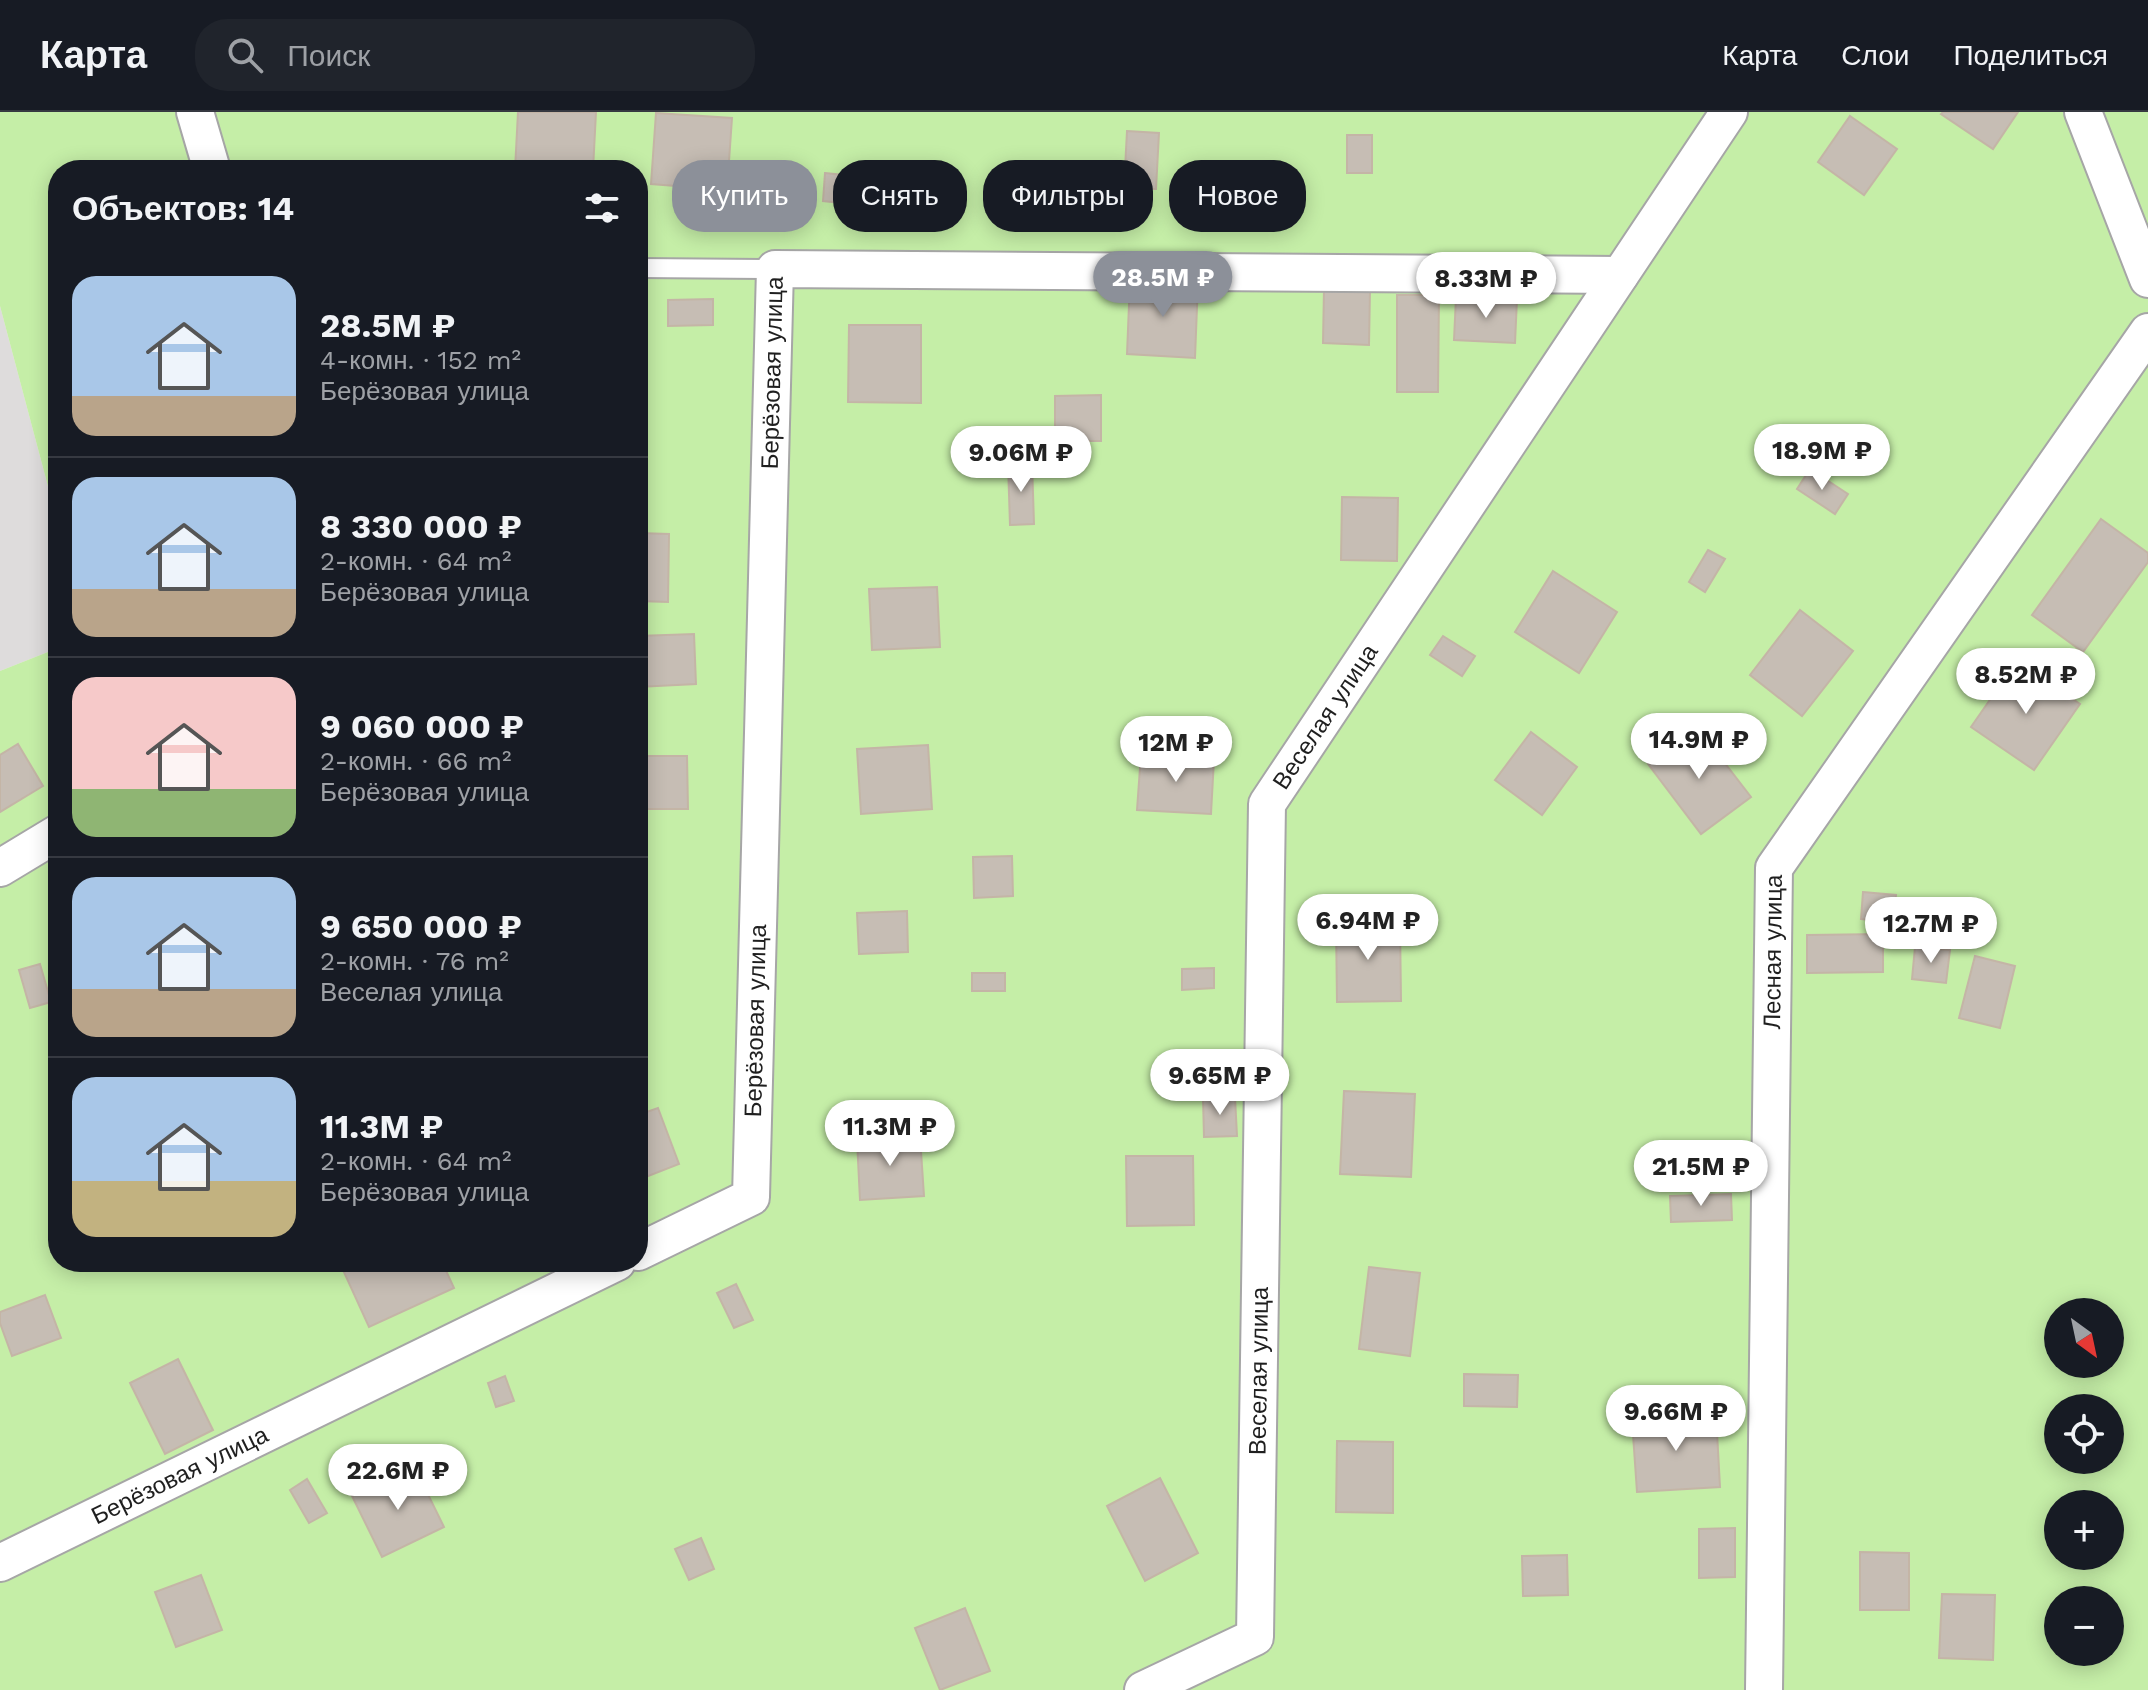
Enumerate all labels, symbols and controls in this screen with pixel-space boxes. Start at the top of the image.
search box [195,19,755,91]
text: Карта [40,33,147,77]
icon: search [223,33,267,77]
text: Поиск [287,38,370,73]
text: Карта [1722,39,1797,72]
text: Слои [1841,39,1909,72]
text: Поделиться [1953,39,2108,72]
chip: Купить [672,160,817,232]
chip: Снять [833,160,967,232]
chip: Фильтры [983,160,1153,232]
chip: Новое [1169,160,1306,232]
icon: filters [580,186,624,230]
text: Объектов: 14 [72,188,294,228]
pin: 28.5M ₽ [1089,251,1237,319]
pin: 8.33M ₽ [1412,252,1560,320]
text: 28.5M ₽ [1111,262,1215,292]
text: 8.33M ₽ [1434,263,1538,293]
street label: Берёзовая улица [756,275,789,470]
text: 28.5M ₽ [320,305,455,345]
icon: home [136,308,232,404]
text: 4-комн. · 152 m² [320,345,521,375]
text: Берёзовая улица [320,376,529,406]
pin: 18.9M ₽ [1748,424,1896,492]
pin: 9.06M ₽ [947,426,1095,494]
text: 18.9M ₽ [1772,435,1872,465]
text: 9.06M ₽ [969,437,1073,467]
text: 8 330 000 ₽ [320,506,522,546]
icon: home [136,509,232,605]
text: 2-комн. · 64 m² [320,546,512,576]
text: Берёзовая улица [320,577,529,607]
street label: Веселая улица [1267,638,1384,795]
pin: 8.52M ₽ [1952,648,2100,716]
text: 8.52M ₽ [1974,659,2078,689]
text: 9 060 000 ₽ [320,706,524,746]
icon: home [136,709,232,805]
pin: 14.9M ₽ [1625,713,1773,781]
pin: 12M ₽ [1120,716,1232,784]
text: 14.9M ₽ [1649,724,1749,754]
text: 12M ₽ [1138,727,1214,757]
text: 2-комн. · 66 m² [320,746,512,776]
text: Берёзовая улица [320,777,529,807]
street label: Лесная улица [1758,874,1788,1030]
pin: 6.94M ₽ [1294,894,1442,962]
pin: 12.7M ₽ [1857,897,2005,965]
text: 6.94M ₽ [1315,905,1421,935]
text: 9 650 000 ₽ [320,906,522,946]
text: 12.7M ₽ [1883,908,1979,938]
icon: home [136,909,232,1005]
street label: Берёзовая улица [739,923,772,1118]
text: 2-комн. · 76 m² [320,946,509,976]
text: Веселая улица [320,977,502,1007]
pin: 9.65M ₽ [1146,1049,1294,1117]
text: 9.65M ₽ [1168,1060,1272,1090]
pin: 11.3M ₽ [816,1100,964,1168]
text: 11.3M ₽ [320,1106,443,1146]
icon: home [136,1109,232,1205]
text: 11.3M ₽ [843,1111,937,1141]
pin: 21.5M ₽ [1627,1140,1775,1208]
text: 2-комн. · 64 m² [320,1146,512,1176]
text: 21.5M ₽ [1652,1151,1750,1181]
text: Берёзовая улица [320,1177,529,1207]
street label: Веселая улица [1244,1286,1274,1455]
north arrow [2044,1298,2124,1378]
map controls [2044,1298,2124,1666]
pin: 9.66M ₽ [1602,1385,1750,1453]
button: locate [2044,1394,2124,1474]
text: 9.66M ₽ [1624,1396,1728,1426]
street label: Берёзовая улица [87,1420,273,1530]
pin: 22.6M ₽ [324,1444,472,1512]
text: 22.6M ₽ [346,1455,450,1485]
button: + [2044,1490,2124,1570]
button: − [2044,1586,2124,1666]

